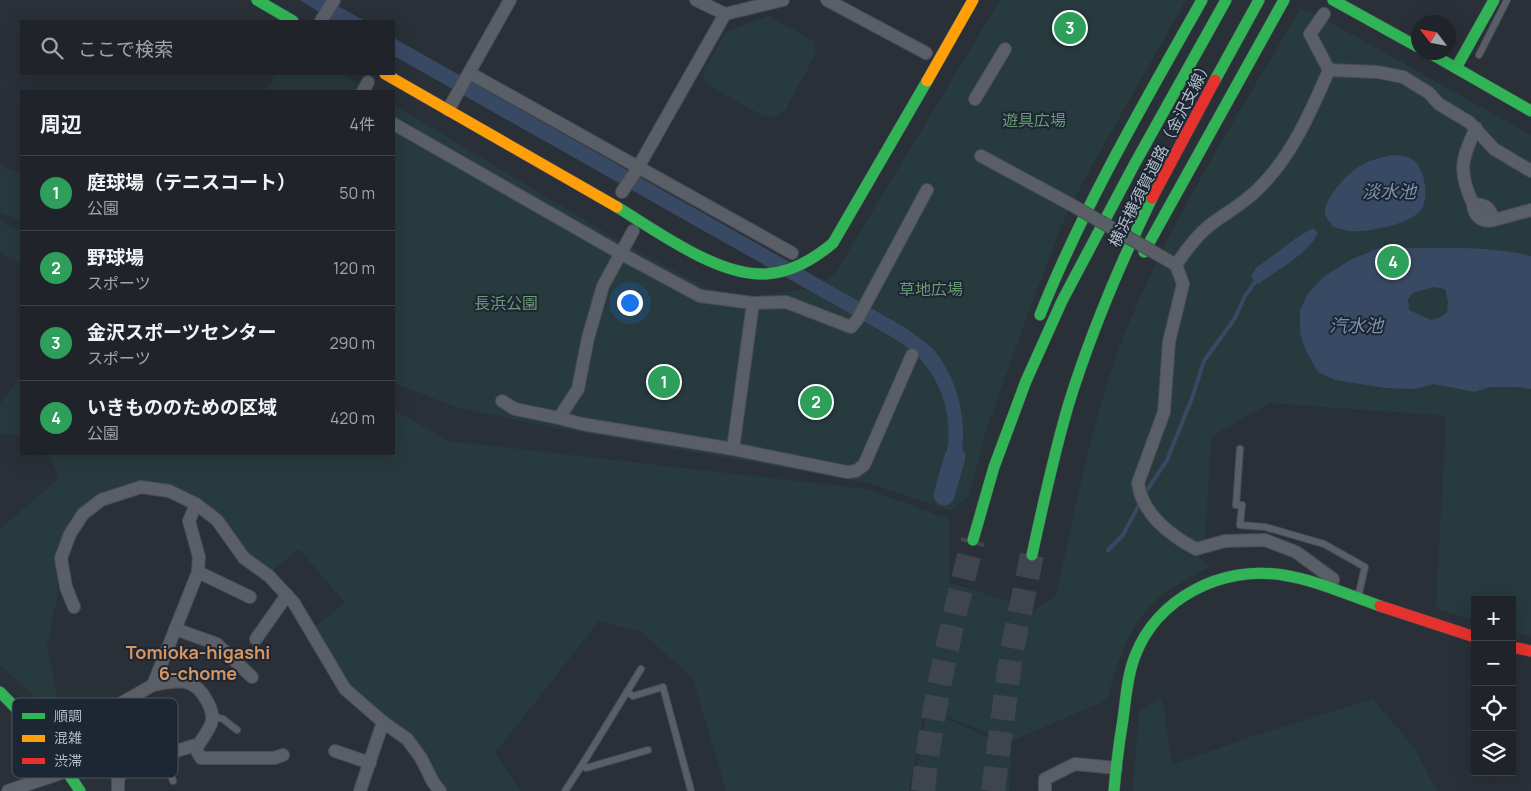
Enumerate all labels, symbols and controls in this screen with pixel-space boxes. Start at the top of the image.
pin: 3 [1054,9,1086,47]
north arrow [1411,15,1456,60]
search box [20,20,395,75]
icon: search [38,34,66,62]
text: ここで検索 [78,36,173,62]
street label: 横浜横須賀道路（金沢支線） [1103,55,1217,251]
park label: 遊具広場 [1002,109,1066,131]
text: 周辺 [40,110,82,138]
text: 4件 [350,113,375,135]
text: 庭球場（テニスコート） [87,169,296,195]
water label: 淡水池 [1362,179,1418,203]
text: 1 [52,182,60,204]
text: 50 m [339,182,375,204]
text: 公園 [87,197,119,219]
pin: 4 [1377,243,1409,281]
text: 野球場 [87,244,144,270]
text: 2 [51,257,61,279]
text: 120 m [333,257,375,279]
text: スポーツ [87,272,151,294]
park label: 草地広場 [899,278,963,300]
your location [617,290,643,316]
park label: 長浜公園 [474,292,538,314]
water label: 汽水池 [1329,313,1385,337]
text: 金沢スポーツセンター [87,319,277,345]
text: 3 [51,332,61,354]
text: 290 m [329,332,375,354]
text: スポーツ [87,347,151,369]
pin: 1 [648,363,680,401]
pin: 2 [800,383,832,421]
text: いきもののための区域 [87,394,277,420]
text: 4 [51,407,61,429]
text: 420 m [330,407,375,429]
text: 公園 [87,422,119,444]
map controls [1471,596,1516,776]
button: + [1471,596,1516,641]
district label: Tomioka-higashi 6-chome [126,640,270,685]
button: − [1471,641,1516,686]
button: locate [1471,686,1516,731]
legend [12,698,178,778]
text: 順調 [54,706,82,725]
text: 混雑 [54,728,82,747]
button: layers [1471,731,1516,776]
text: 渋滞 [54,751,82,770]

